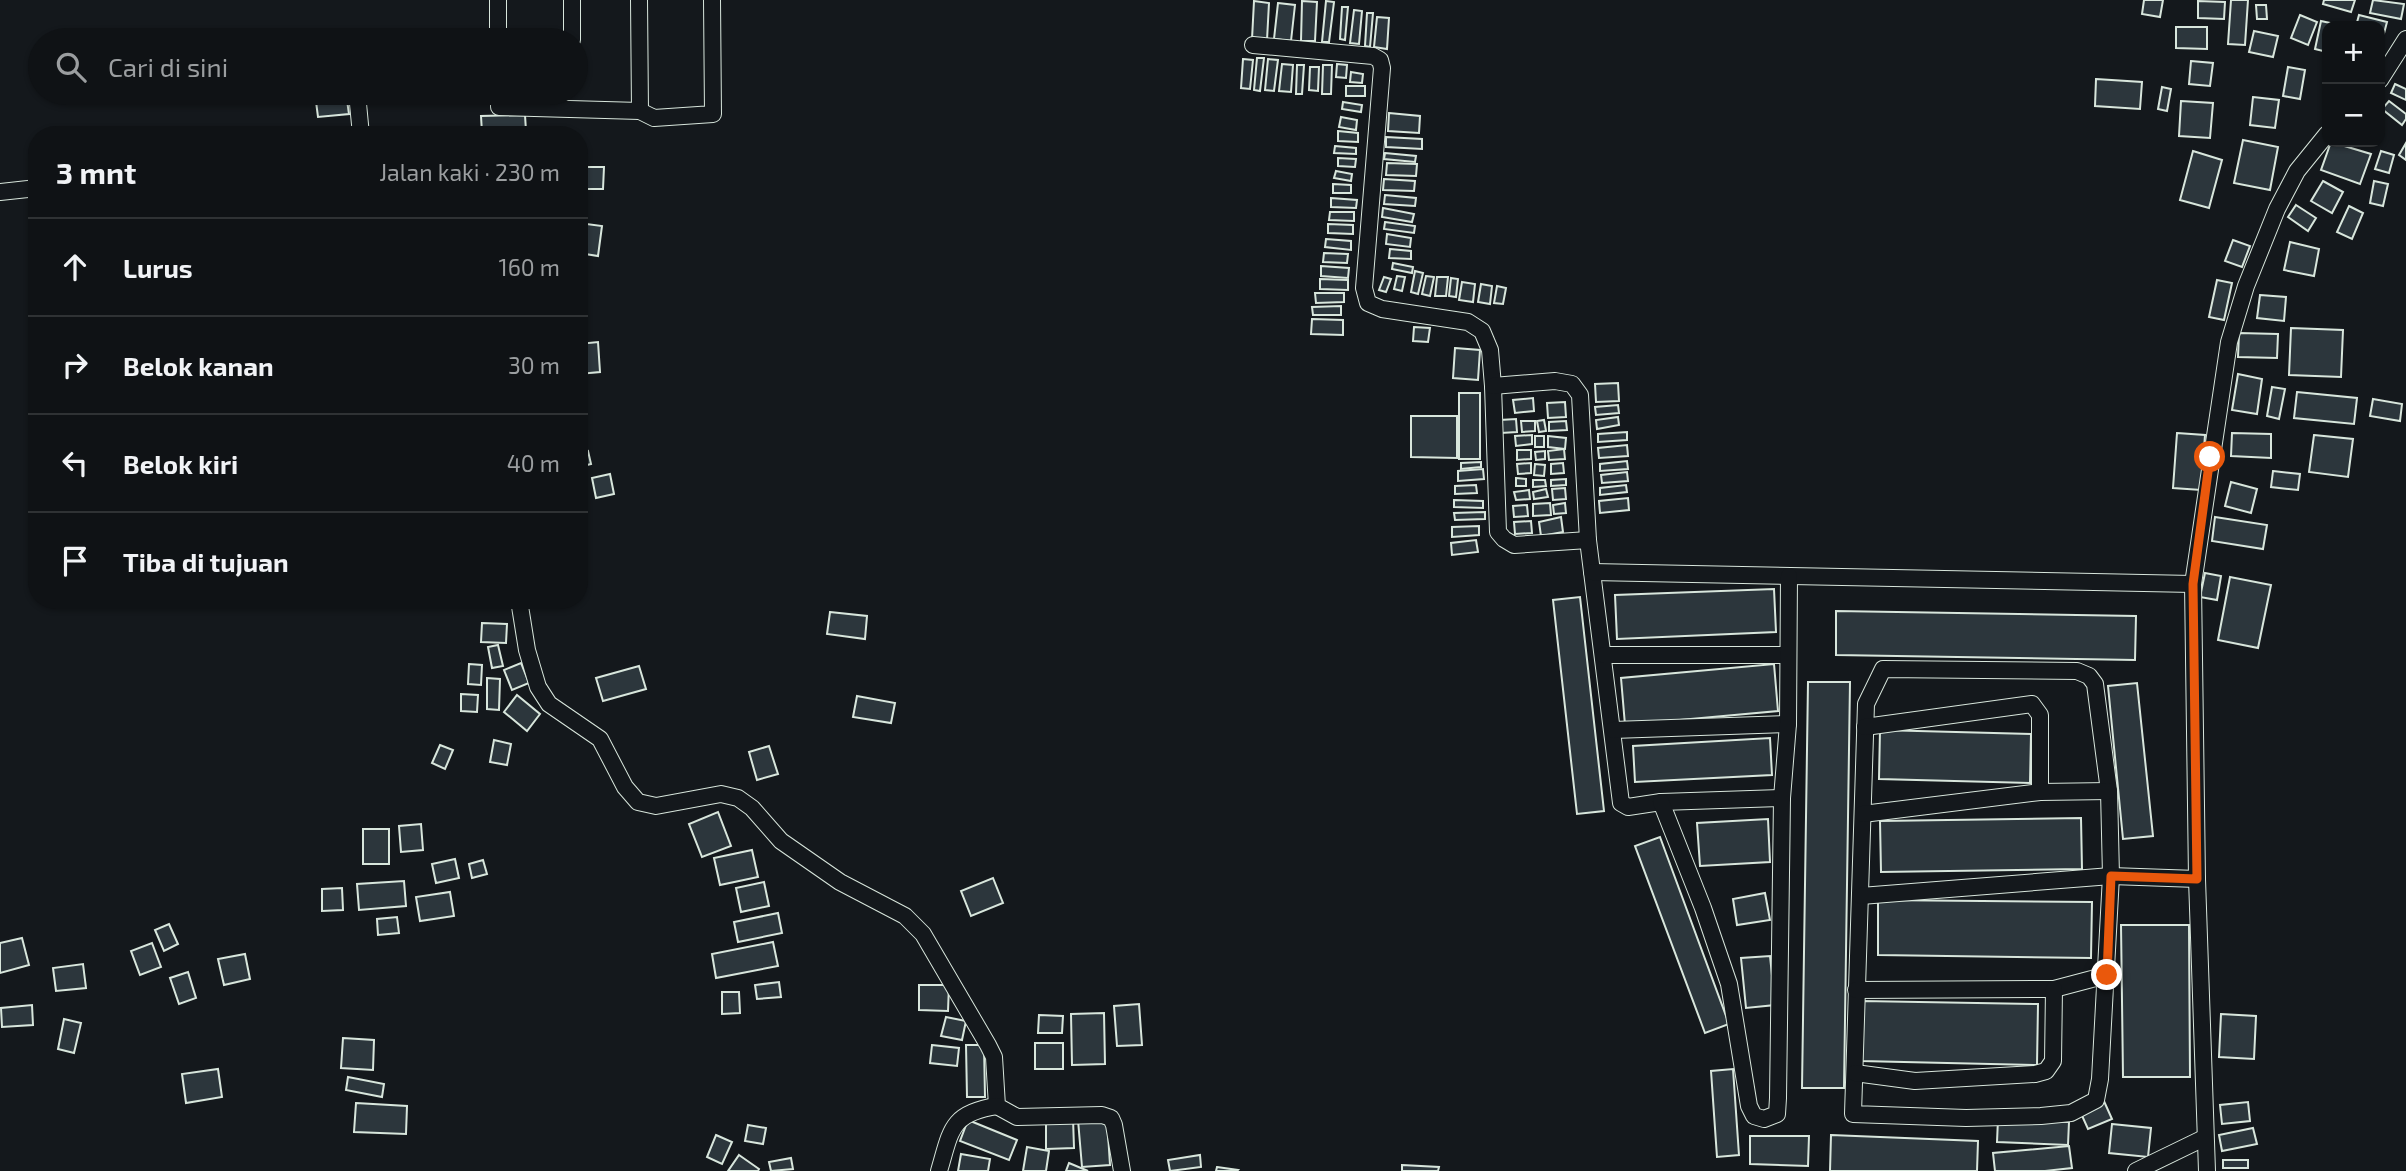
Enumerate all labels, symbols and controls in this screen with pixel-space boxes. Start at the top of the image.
map controls [2322,21,2385,147]
button: + [2322,21,2385,84]
search box [28,28,588,105]
icon: search [52,48,90,86]
text: Cari di sini [108,51,228,82]
button: − [2322,84,2385,147]
text: 3 mnt [56,154,136,190]
text: Jalan kaki · 230 m [379,158,560,186]
icon: ahead [56,248,94,286]
text: Lurus [123,252,193,283]
text: 160 m [499,253,560,281]
icon: right [56,346,94,384]
text: Belok kanan [123,350,274,381]
text: 30 m [508,351,560,379]
route start [2194,441,2225,472]
icon: left [56,444,94,482]
text: Belok kiri [123,448,238,479]
text: 40 m [507,449,560,477]
icon: arrive [56,542,94,580]
text: Tiba di tujuan [123,546,289,577]
route end [2091,959,2122,990]

